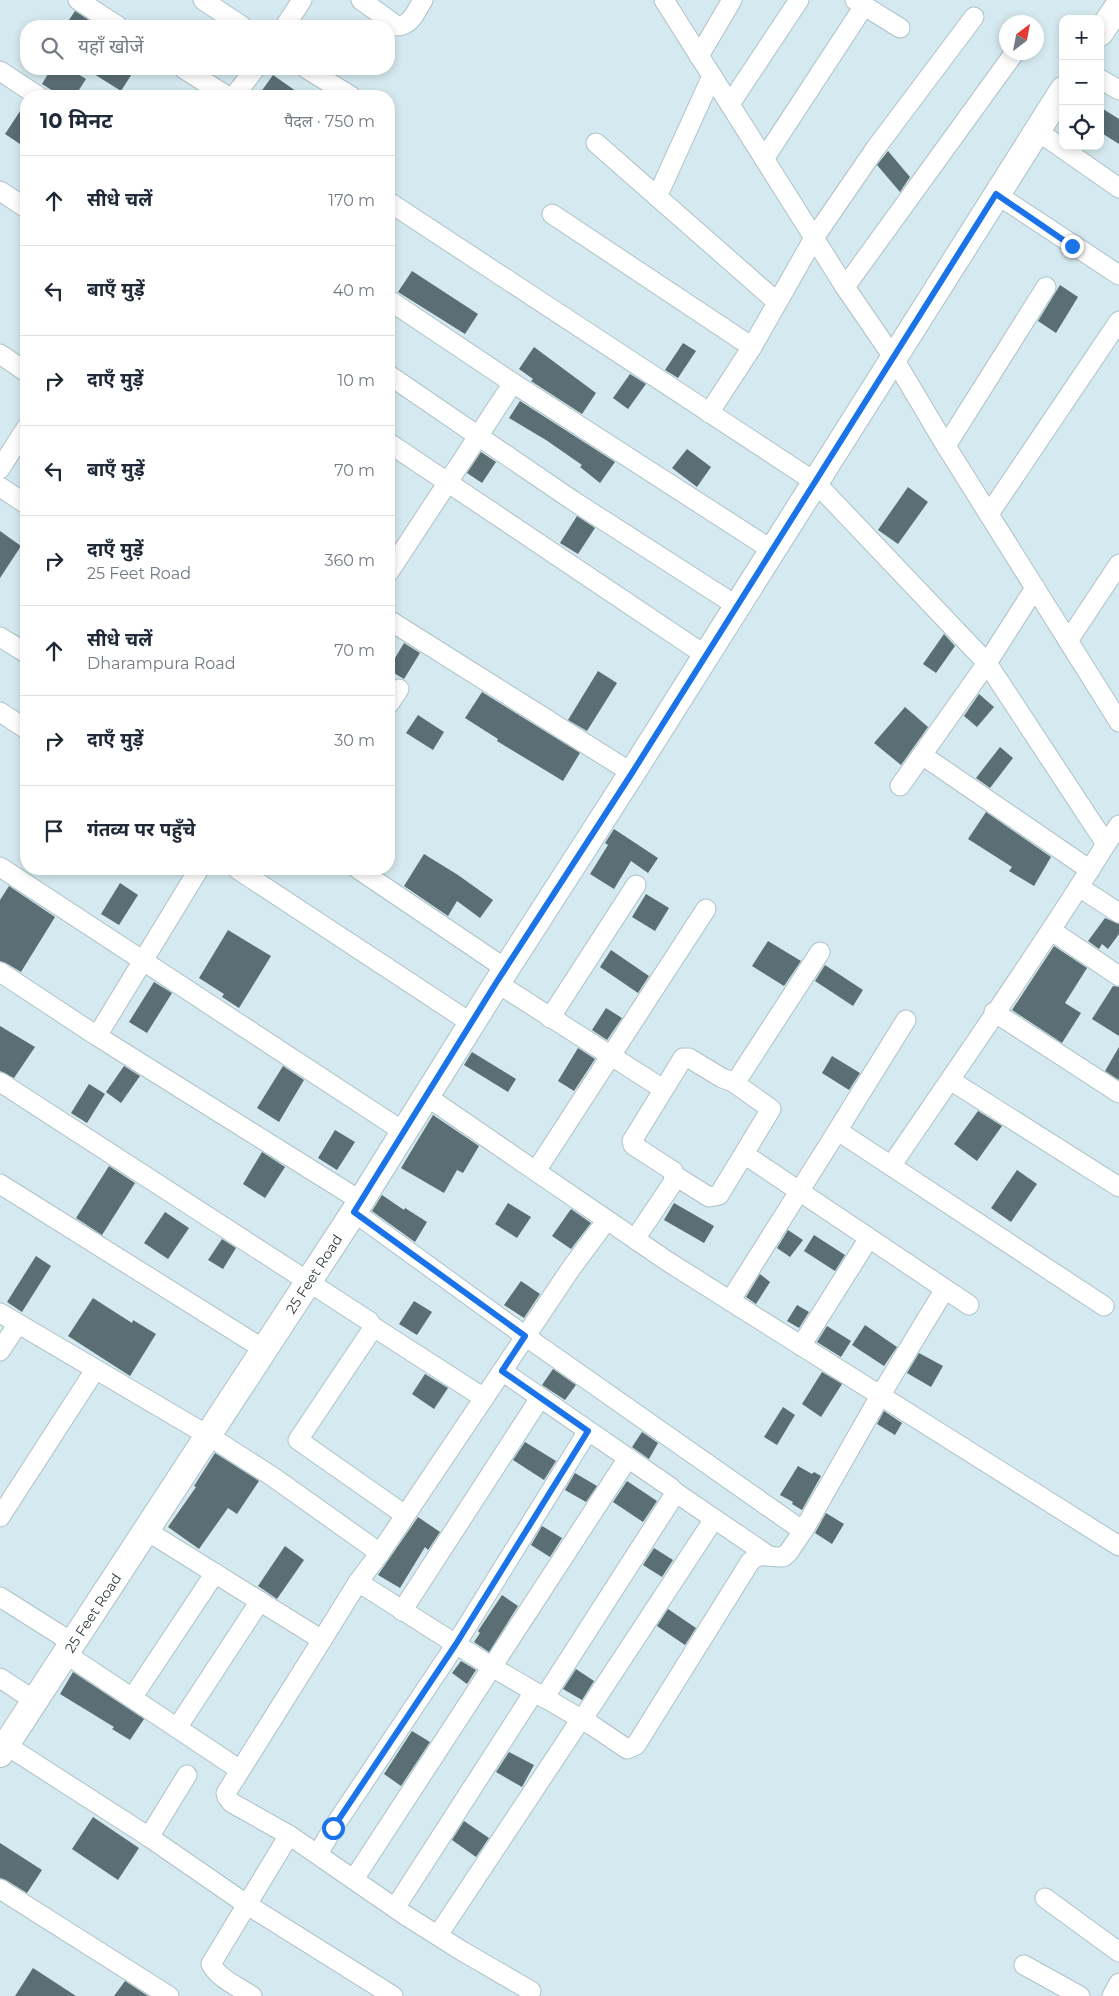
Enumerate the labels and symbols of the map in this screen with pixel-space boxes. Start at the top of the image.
north arrow [999,15,1044,60]
route end [1061,235,1084,258]
street label: 25 Feet Road [282,1231,346,1317]
street label: 25 Feet Road [61,1570,125,1656]
route start [322,1817,345,1840]

